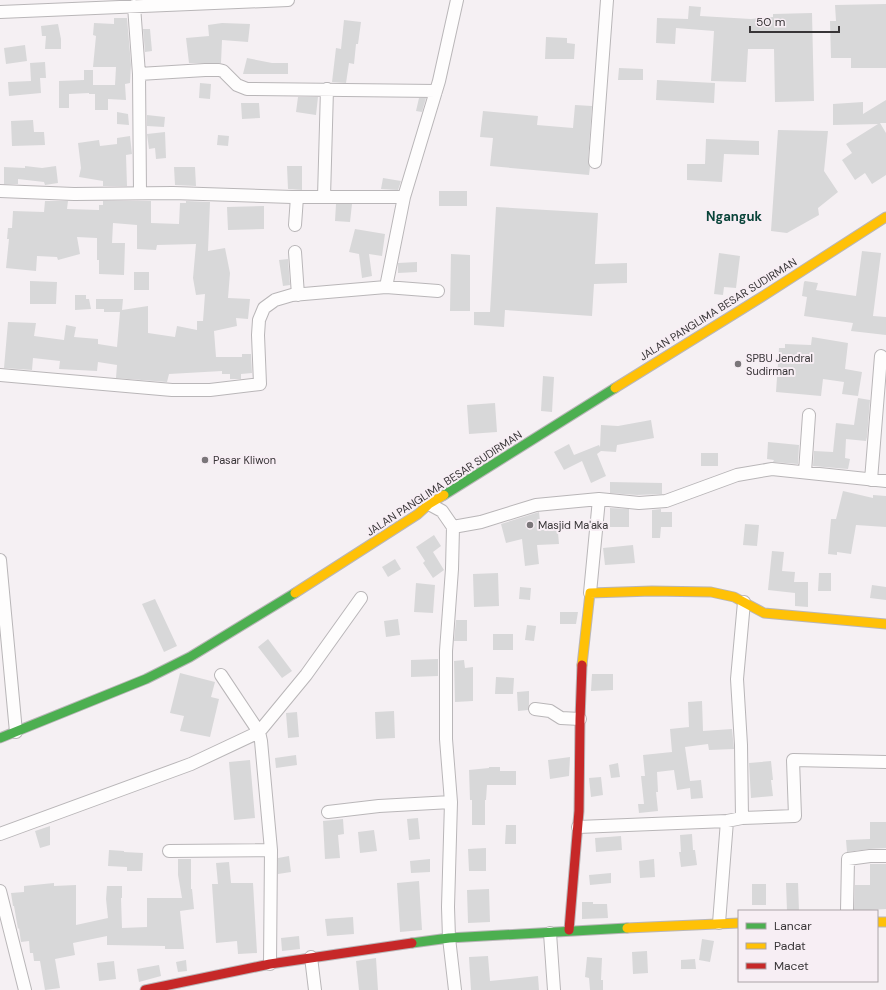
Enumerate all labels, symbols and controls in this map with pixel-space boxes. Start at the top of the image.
scale bar [750,8,839,34]
text: 50 m [756,14,785,30]
district label: Nganguk [706,208,763,225]
street label: JALAN PANGLIMA BESAR SUDIRMAN [637,255,799,363]
place label: SPBU Jendral Sudirman [746,351,813,378]
marker: SPBU Jendral Sudirman [733,359,743,369]
street label: JALAN PANGLIMA BESAR SUDIRMAN [363,427,525,539]
place label: Pasar Kliwon [213,453,276,467]
marker: Pasar Kliwon [200,455,210,465]
place label: Masjid Ma'aka [538,518,608,532]
marker: Masjid Ma'aka [525,520,535,530]
legend [738,910,878,982]
text: Lancar [774,918,812,934]
text: Padat [774,938,806,954]
text: Macet [774,958,809,974]

